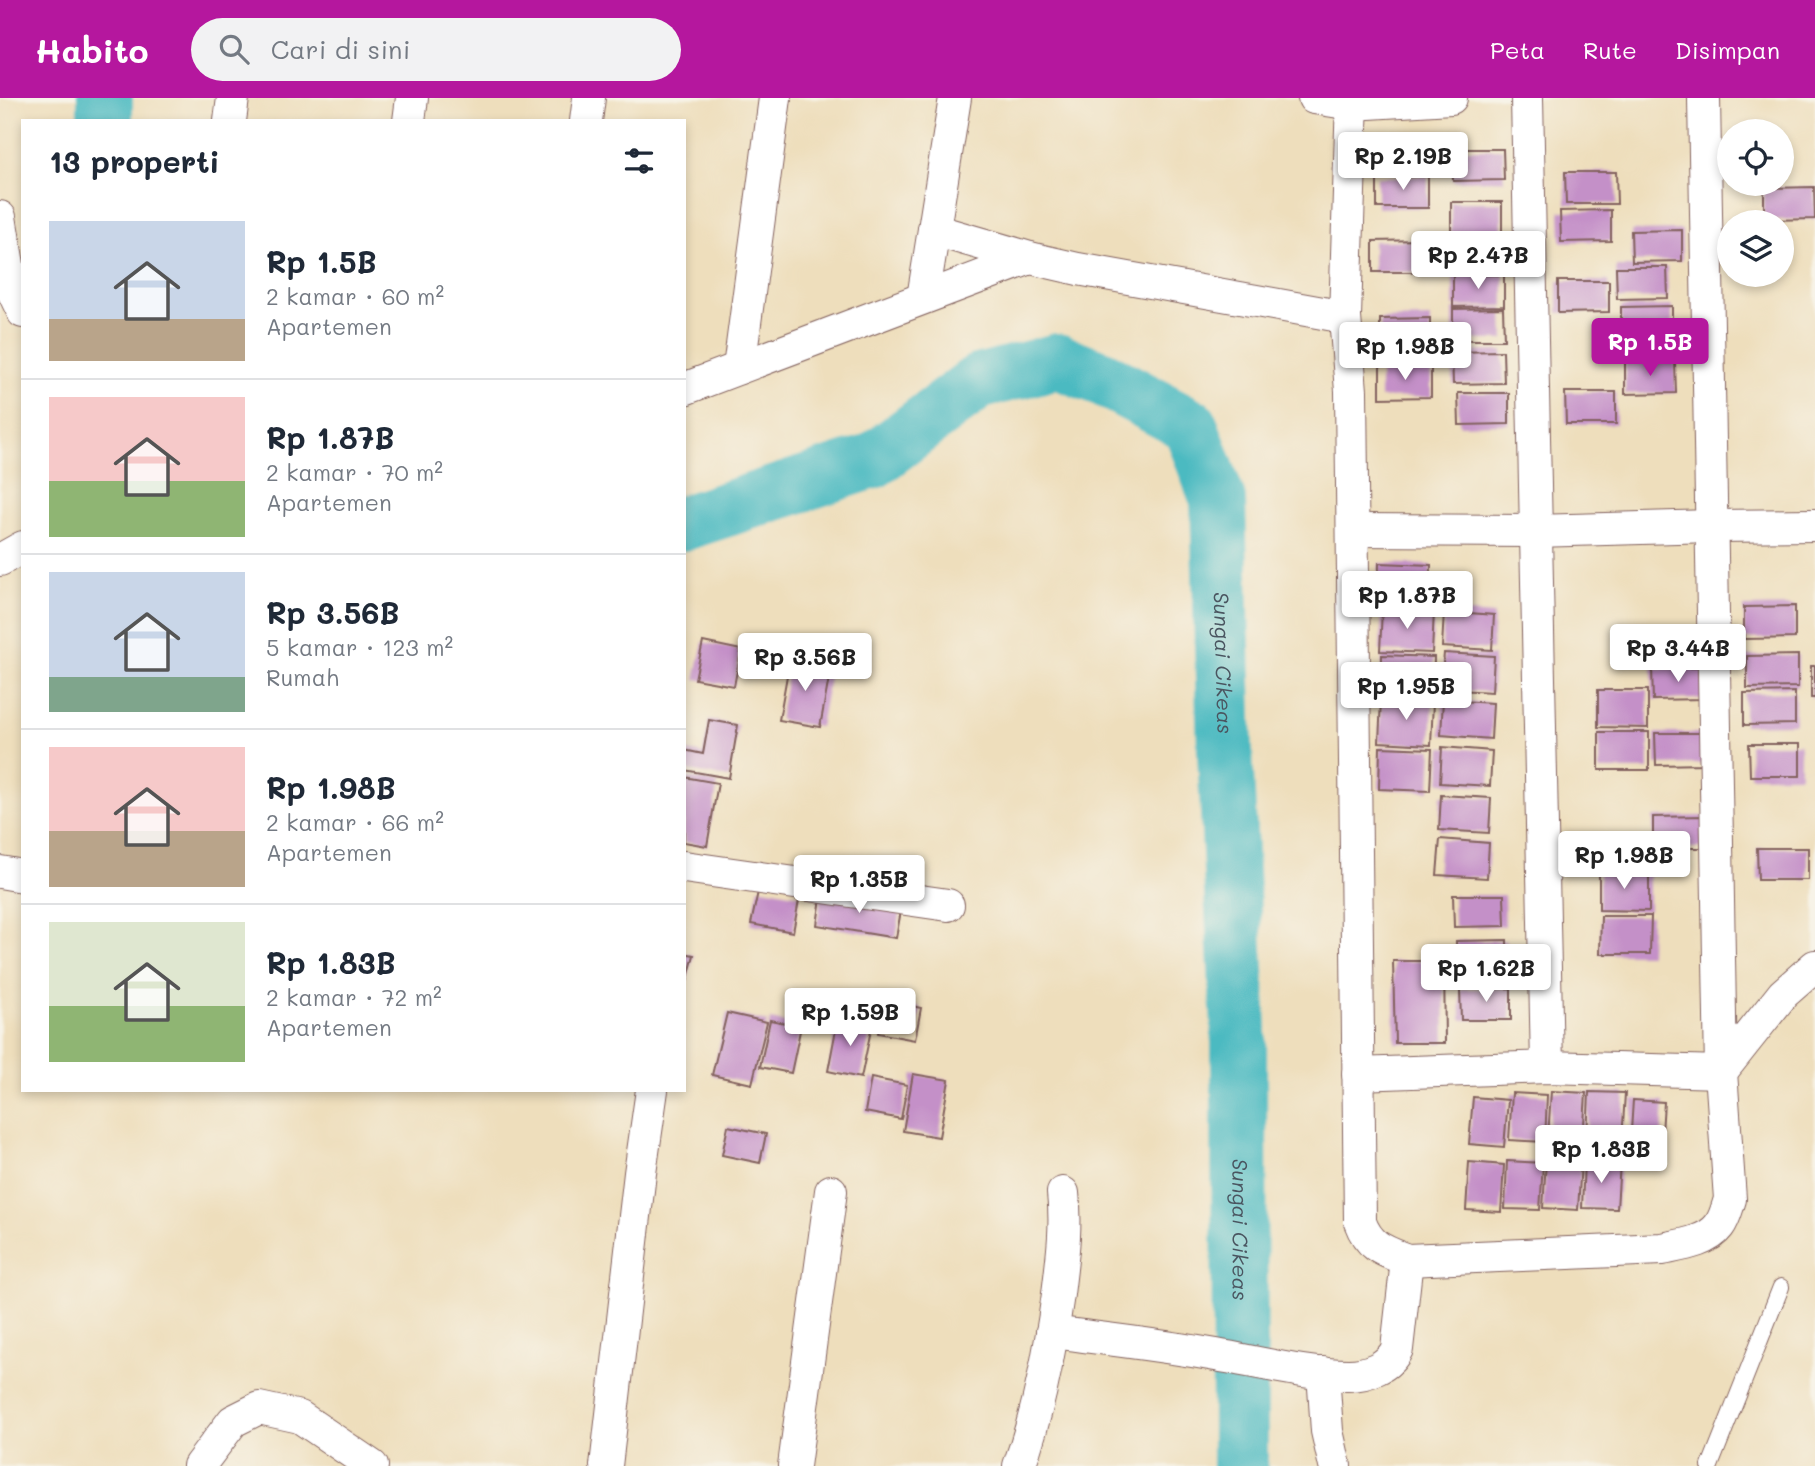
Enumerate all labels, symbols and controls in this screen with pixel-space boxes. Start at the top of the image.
search box [191,18,681,81]
text: Habito [35,28,149,71]
icon: search [215,30,253,68]
text: Cari di sini [271,32,410,66]
text: Peta [1490,34,1545,65]
text: Rute [1583,34,1637,65]
text: Disimpan [1675,34,1780,65]
map controls [1717,119,1794,287]
button: locate [1717,119,1794,196]
pin: Rp 2.19B [1331,132,1475,192]
text: Rp 2.19B [1354,140,1452,170]
text: 13 properti [49,141,220,181]
icon: filters [620,142,658,180]
button: layers [1717,210,1794,287]
pin: Rp 2.47B [1406,232,1550,291]
text: Rp 2.47B [1427,239,1529,269]
text: Rp 1.5B [266,241,377,281]
icon: home [105,249,189,333]
text: 2 kamar · 60 m² [266,281,444,311]
text: Apartemen [266,311,392,341]
pin: Rp 1.5B [1585,318,1715,378]
pin: Rp 1.98B [1333,322,1477,382]
text: Rp 1.5B [1608,326,1692,356]
text: Rp 1.98B [1355,330,1455,360]
text: Rp 1.87B [266,417,395,457]
icon: home [105,425,189,509]
text: 2 kamar · 70 m² [266,457,443,487]
text: Apartemen [266,487,392,517]
pin: Rp 1.87B [1335,572,1479,631]
text: Rp 1.87B [1358,579,1456,609]
water label: Sungai Cikeas [1209,591,1239,734]
text: Rp 3.56B [266,592,400,632]
icon: home [105,600,189,684]
pin: Rp 3.44B [1606,624,1750,684]
text: 5 kamar · 123 m² [266,632,453,662]
text: Rp 3.44B [1626,632,1730,662]
pin: Rp 3.56B [733,634,877,693]
text: Rp 3.56B [754,641,856,671]
text: Rumah [266,662,339,692]
pin: Rp 1.95B [1334,662,1478,722]
text: Rp 1.95B [1357,670,1455,700]
text: Rp 1.98B [266,767,396,807]
icon: home [105,775,189,859]
text: 2 kamar · 66 m² [266,807,444,837]
pin: Rp 1.98B [1552,832,1696,891]
text: Apartemen [266,837,392,867]
text: Rp 1.98B [1574,839,1674,869]
pin: Rp 1.35B [787,856,931,915]
text: Rp 1.35B [810,863,908,893]
text: Rp 1.83B [266,942,396,982]
pin: Rp 1.62B [1414,944,1558,1004]
icon: home [105,950,189,1034]
text: Rp 1.62B [1437,952,1535,982]
text: 2 kamar · 72 m² [266,982,442,1012]
pin: Rp 1.59B [778,988,922,1048]
text: Rp 1.59B [801,996,899,1026]
text: Apartemen [266,1012,392,1042]
pin: Rp 1.83B [1529,1126,1673,1185]
text: Rp 1.83B [1551,1133,1651,1163]
water label: Sungai Cikeas [1227,1158,1255,1301]

